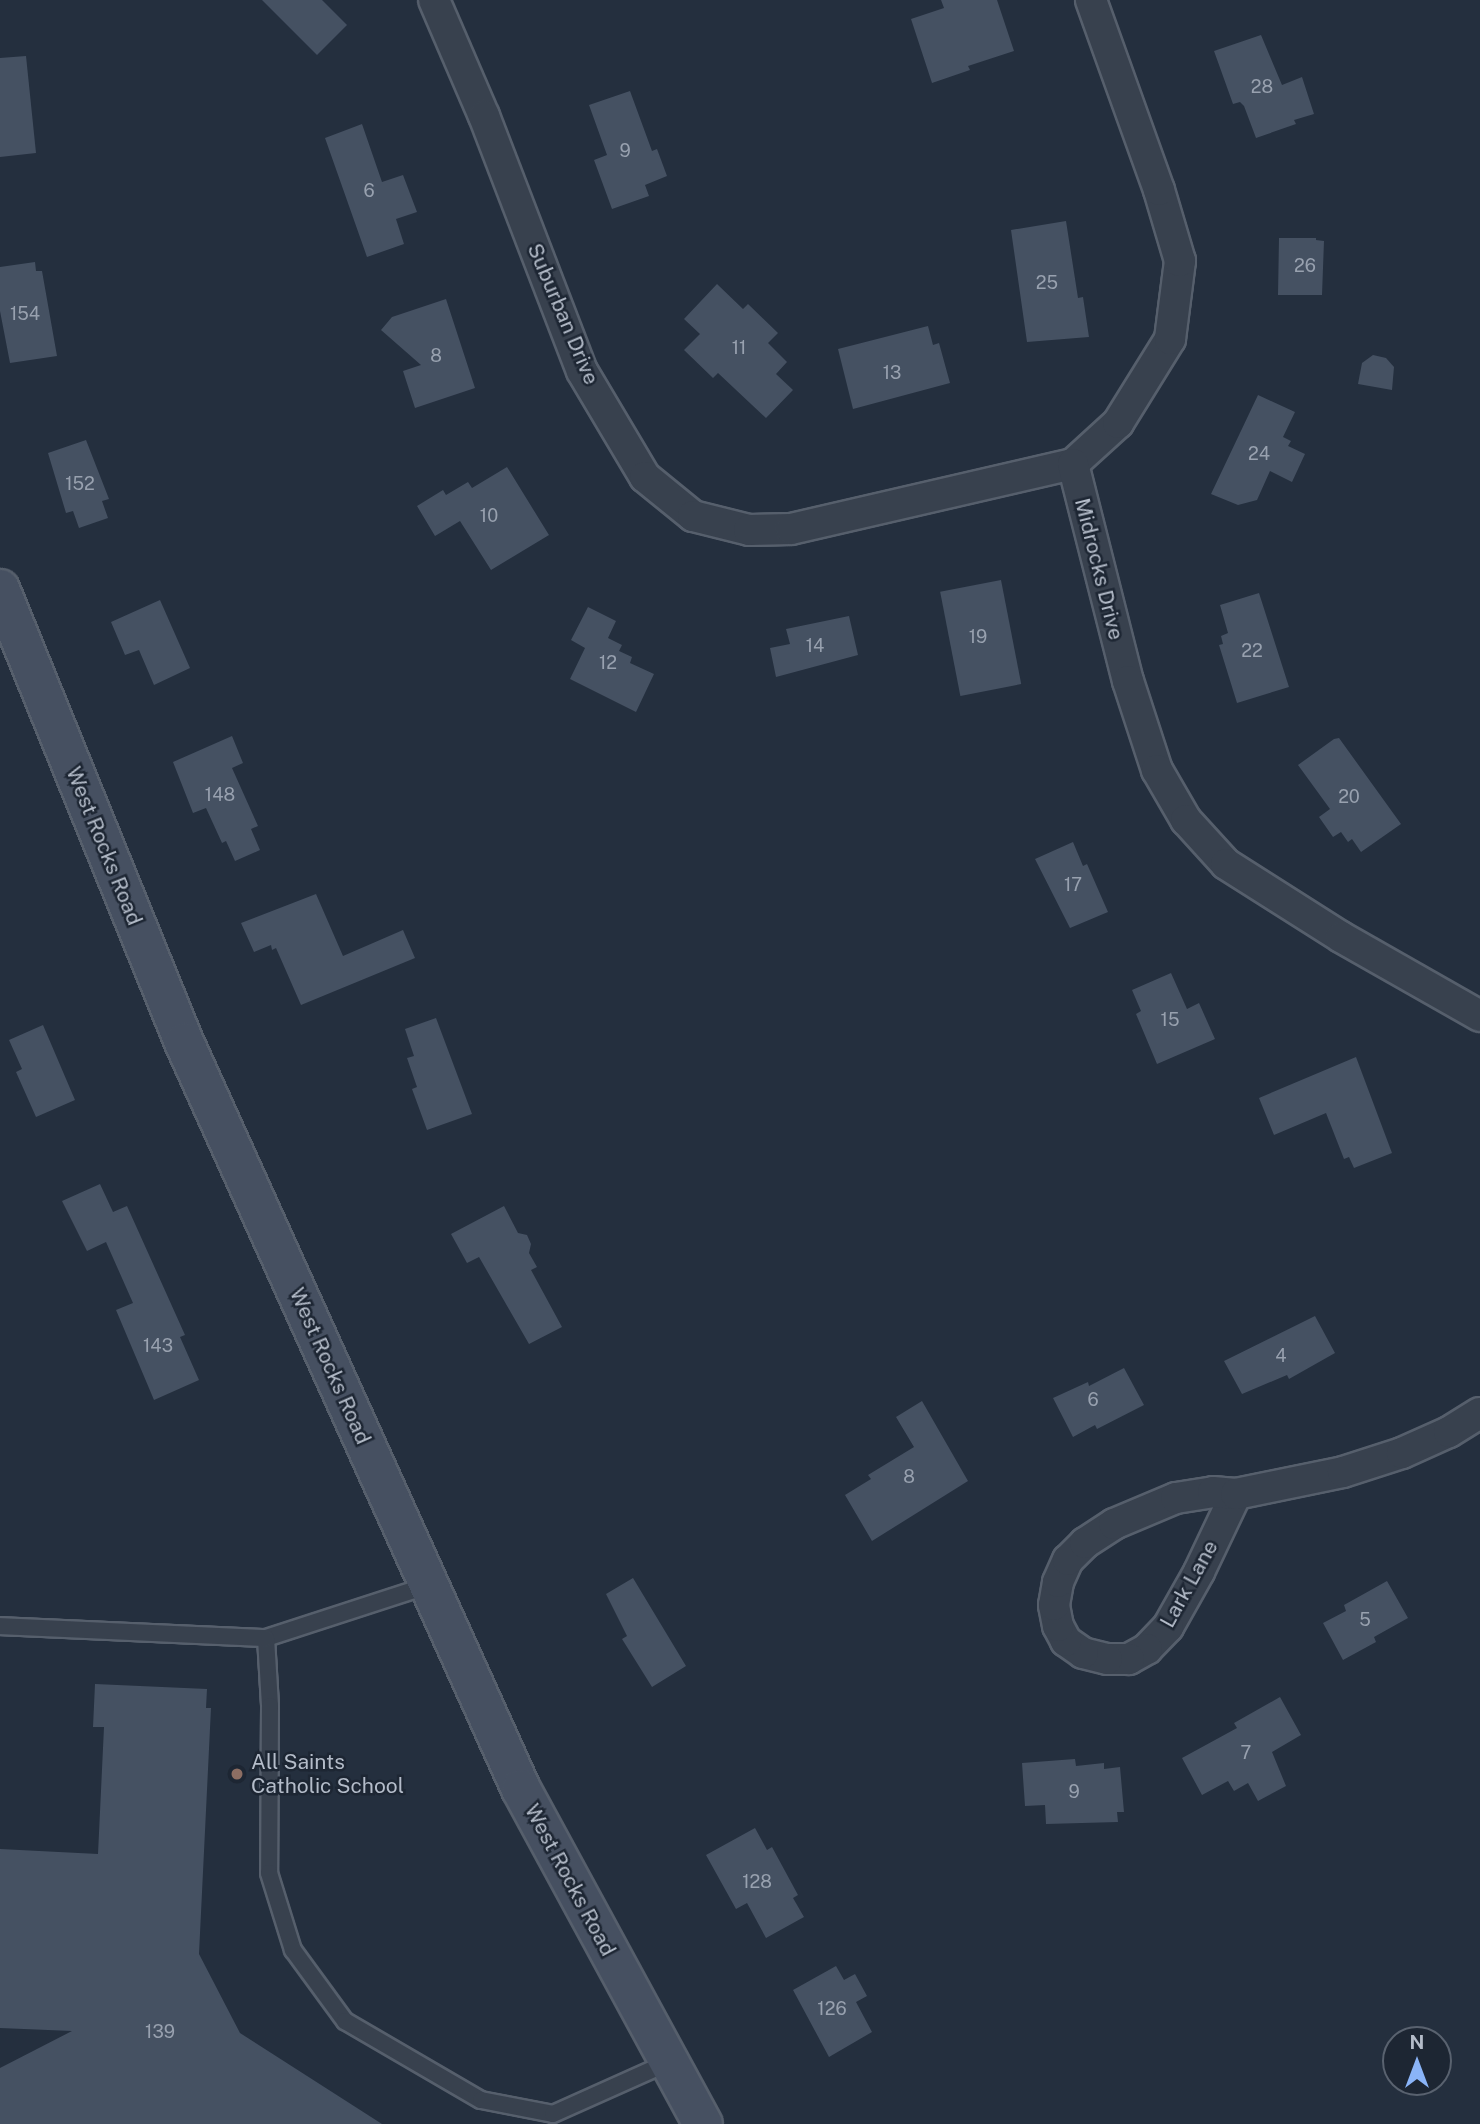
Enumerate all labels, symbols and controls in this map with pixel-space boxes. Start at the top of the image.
house number: 28 [1251,76,1273,98]
house number: 9 [619,140,631,162]
house number: 6 [363,180,375,202]
street label: Suburban Drive [522,240,604,388]
house number: 26 [1294,255,1316,277]
house number: 25 [1036,272,1058,294]
house number: 154 [10,303,40,325]
house number: 11 [732,337,746,359]
house number: 8 [430,345,442,367]
house number: 13 [883,362,901,384]
house number: 24 [1248,443,1270,465]
house number: 152 [65,473,95,495]
street label: Midrocks Drive [1069,496,1129,642]
house number: 10 [480,505,498,527]
house number: 19 [969,626,987,648]
house number: 14 [806,635,824,657]
house number: 22 [1241,640,1263,662]
house number: 12 [599,652,617,674]
street label: West Rocks Road [61,763,147,929]
house number: 148 [205,784,235,806]
house number: 20 [1338,786,1360,808]
house number: 17 [1064,874,1082,896]
house number: 15 [1161,1009,1179,1031]
street label: West Rocks Road [284,1284,376,1448]
house number: 143 [143,1335,173,1357]
house number: 4 [1275,1345,1287,1367]
house number: 6 [1087,1389,1099,1411]
house number: 8 [903,1466,915,1488]
street label: Lark Lane [1155,1536,1223,1632]
house number: 5 [1359,1609,1371,1631]
house number: 7 [1241,1742,1251,1764]
place label: All Saints Catholic School [251,1749,404,1799]
marker: All Saints Catholic School [229,1766,245,1782]
house number: 9 [1068,1781,1080,1803]
street label: West Rocks Road [519,1800,621,1960]
house number: 128 [742,1871,772,1893]
house number: 126 [817,1998,847,2020]
house number: 139 [145,2021,175,2043]
north arrow [1382,2026,1452,2096]
text: N [1410,2031,1424,2053]

